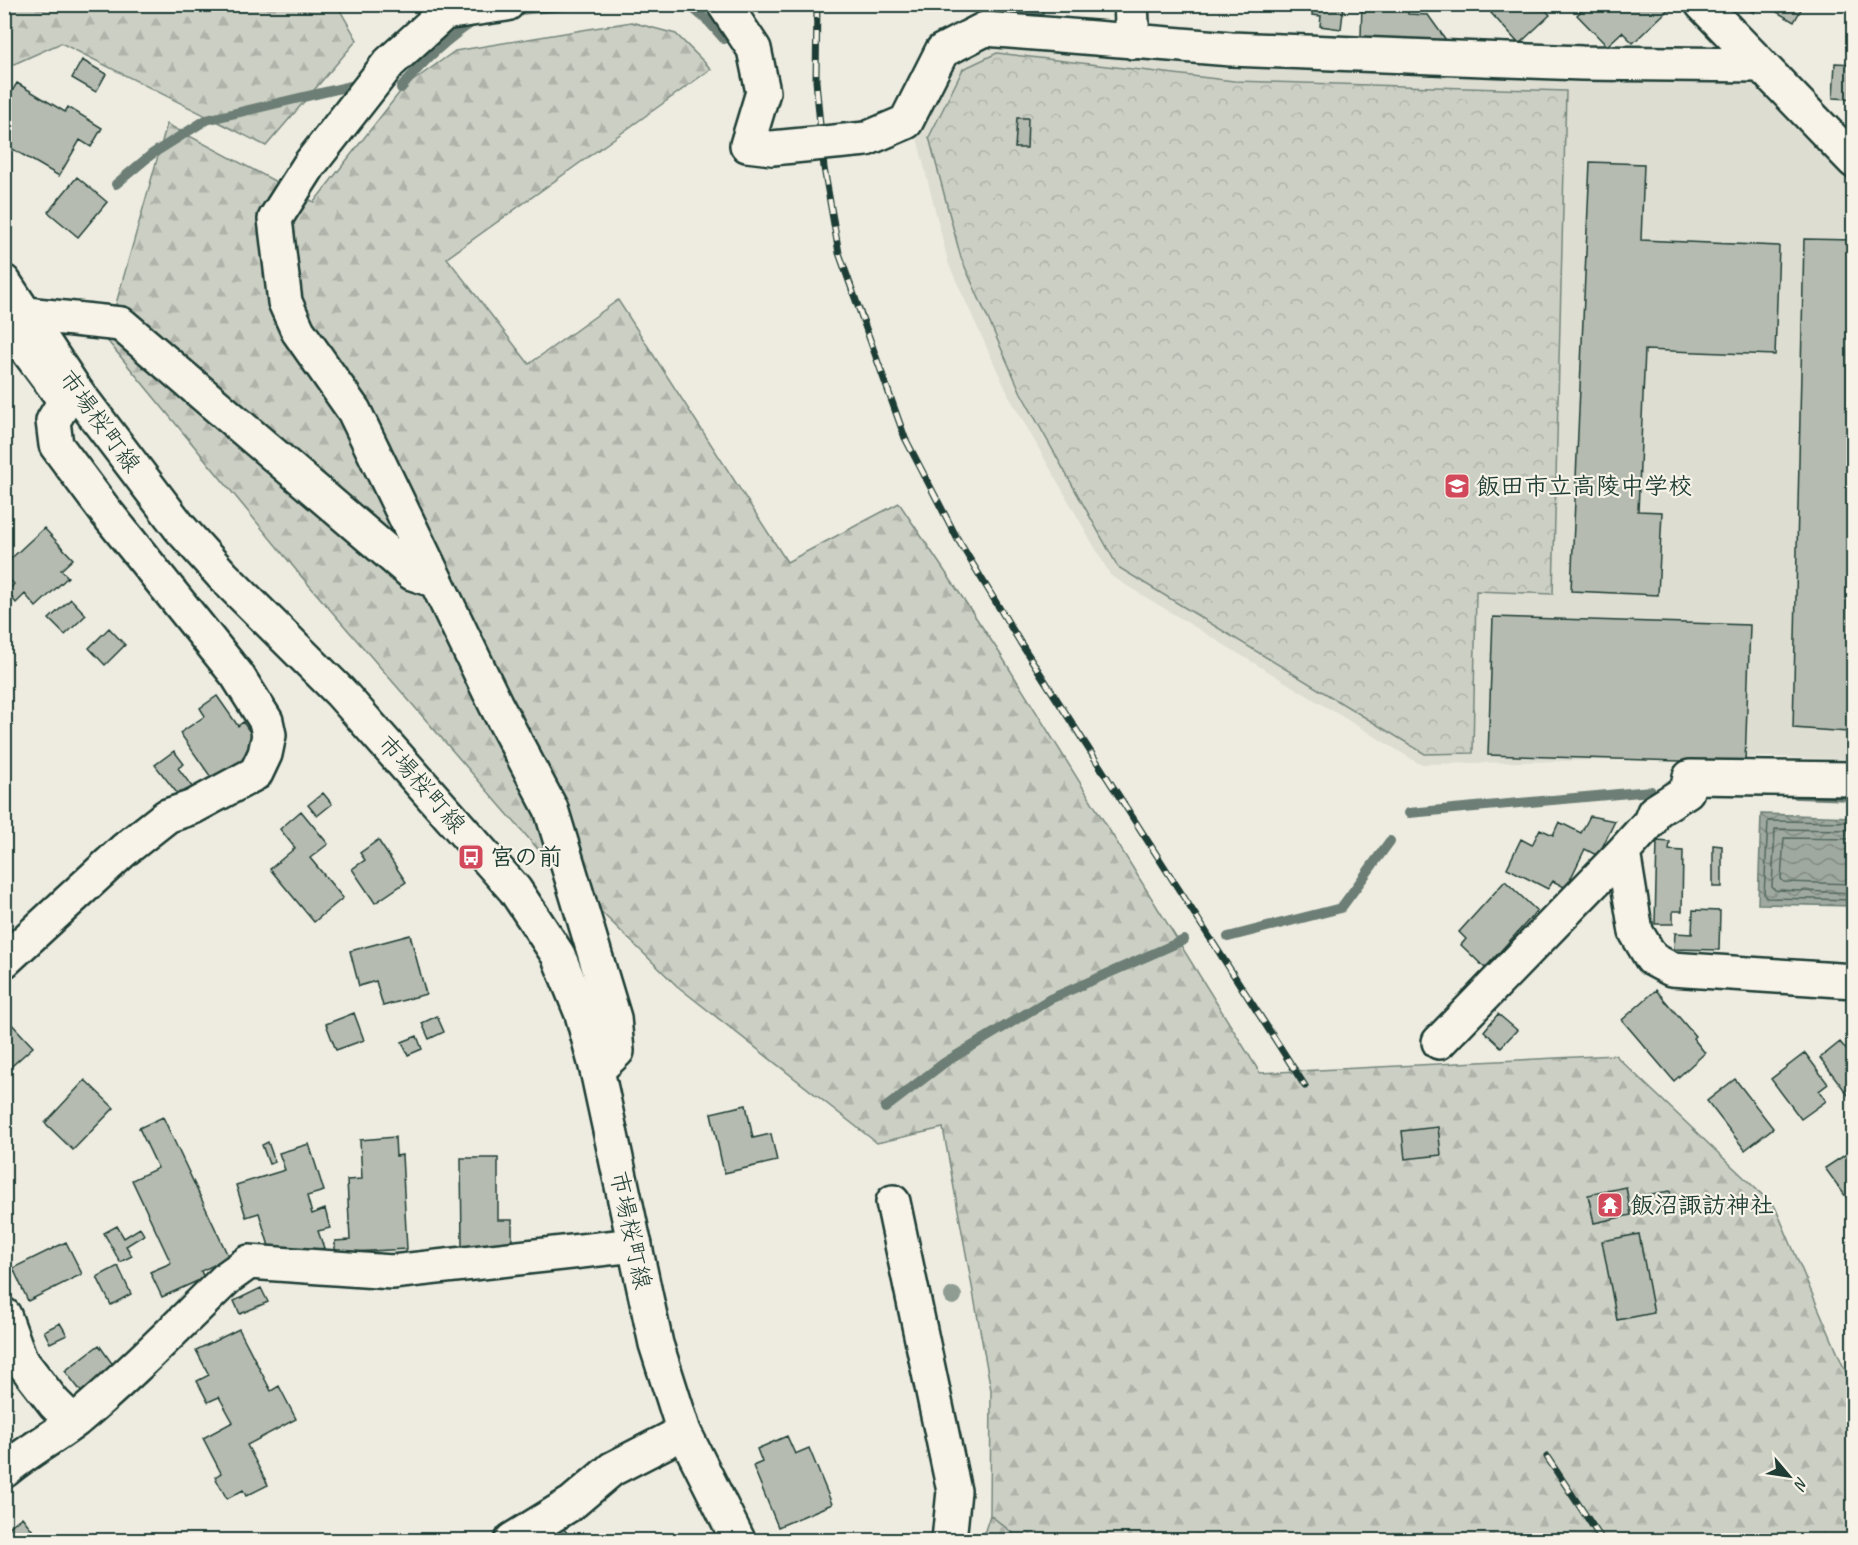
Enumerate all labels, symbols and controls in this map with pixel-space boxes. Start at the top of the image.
street label: 市場桜町線 [53,364,147,478]
school or university icon: 飯田市立高陵中学校 [1442,471,1472,501]
place label: 飯田市立高陵中学校 [1476,471,1692,501]
street label: 市場桜町線 [371,729,473,839]
bus stop icon: 宮の前 [456,842,486,872]
place label: 宮の前 [490,842,562,872]
street label: 市場桜町線 [604,1168,658,1292]
temple icon: 飯沼諏訪神社 [1595,1190,1625,1220]
place label: 飯沼諏訪神社 [1630,1190,1774,1220]
north arrow [1759,1446,1819,1506]
text: N [1789,1474,1812,1495]

